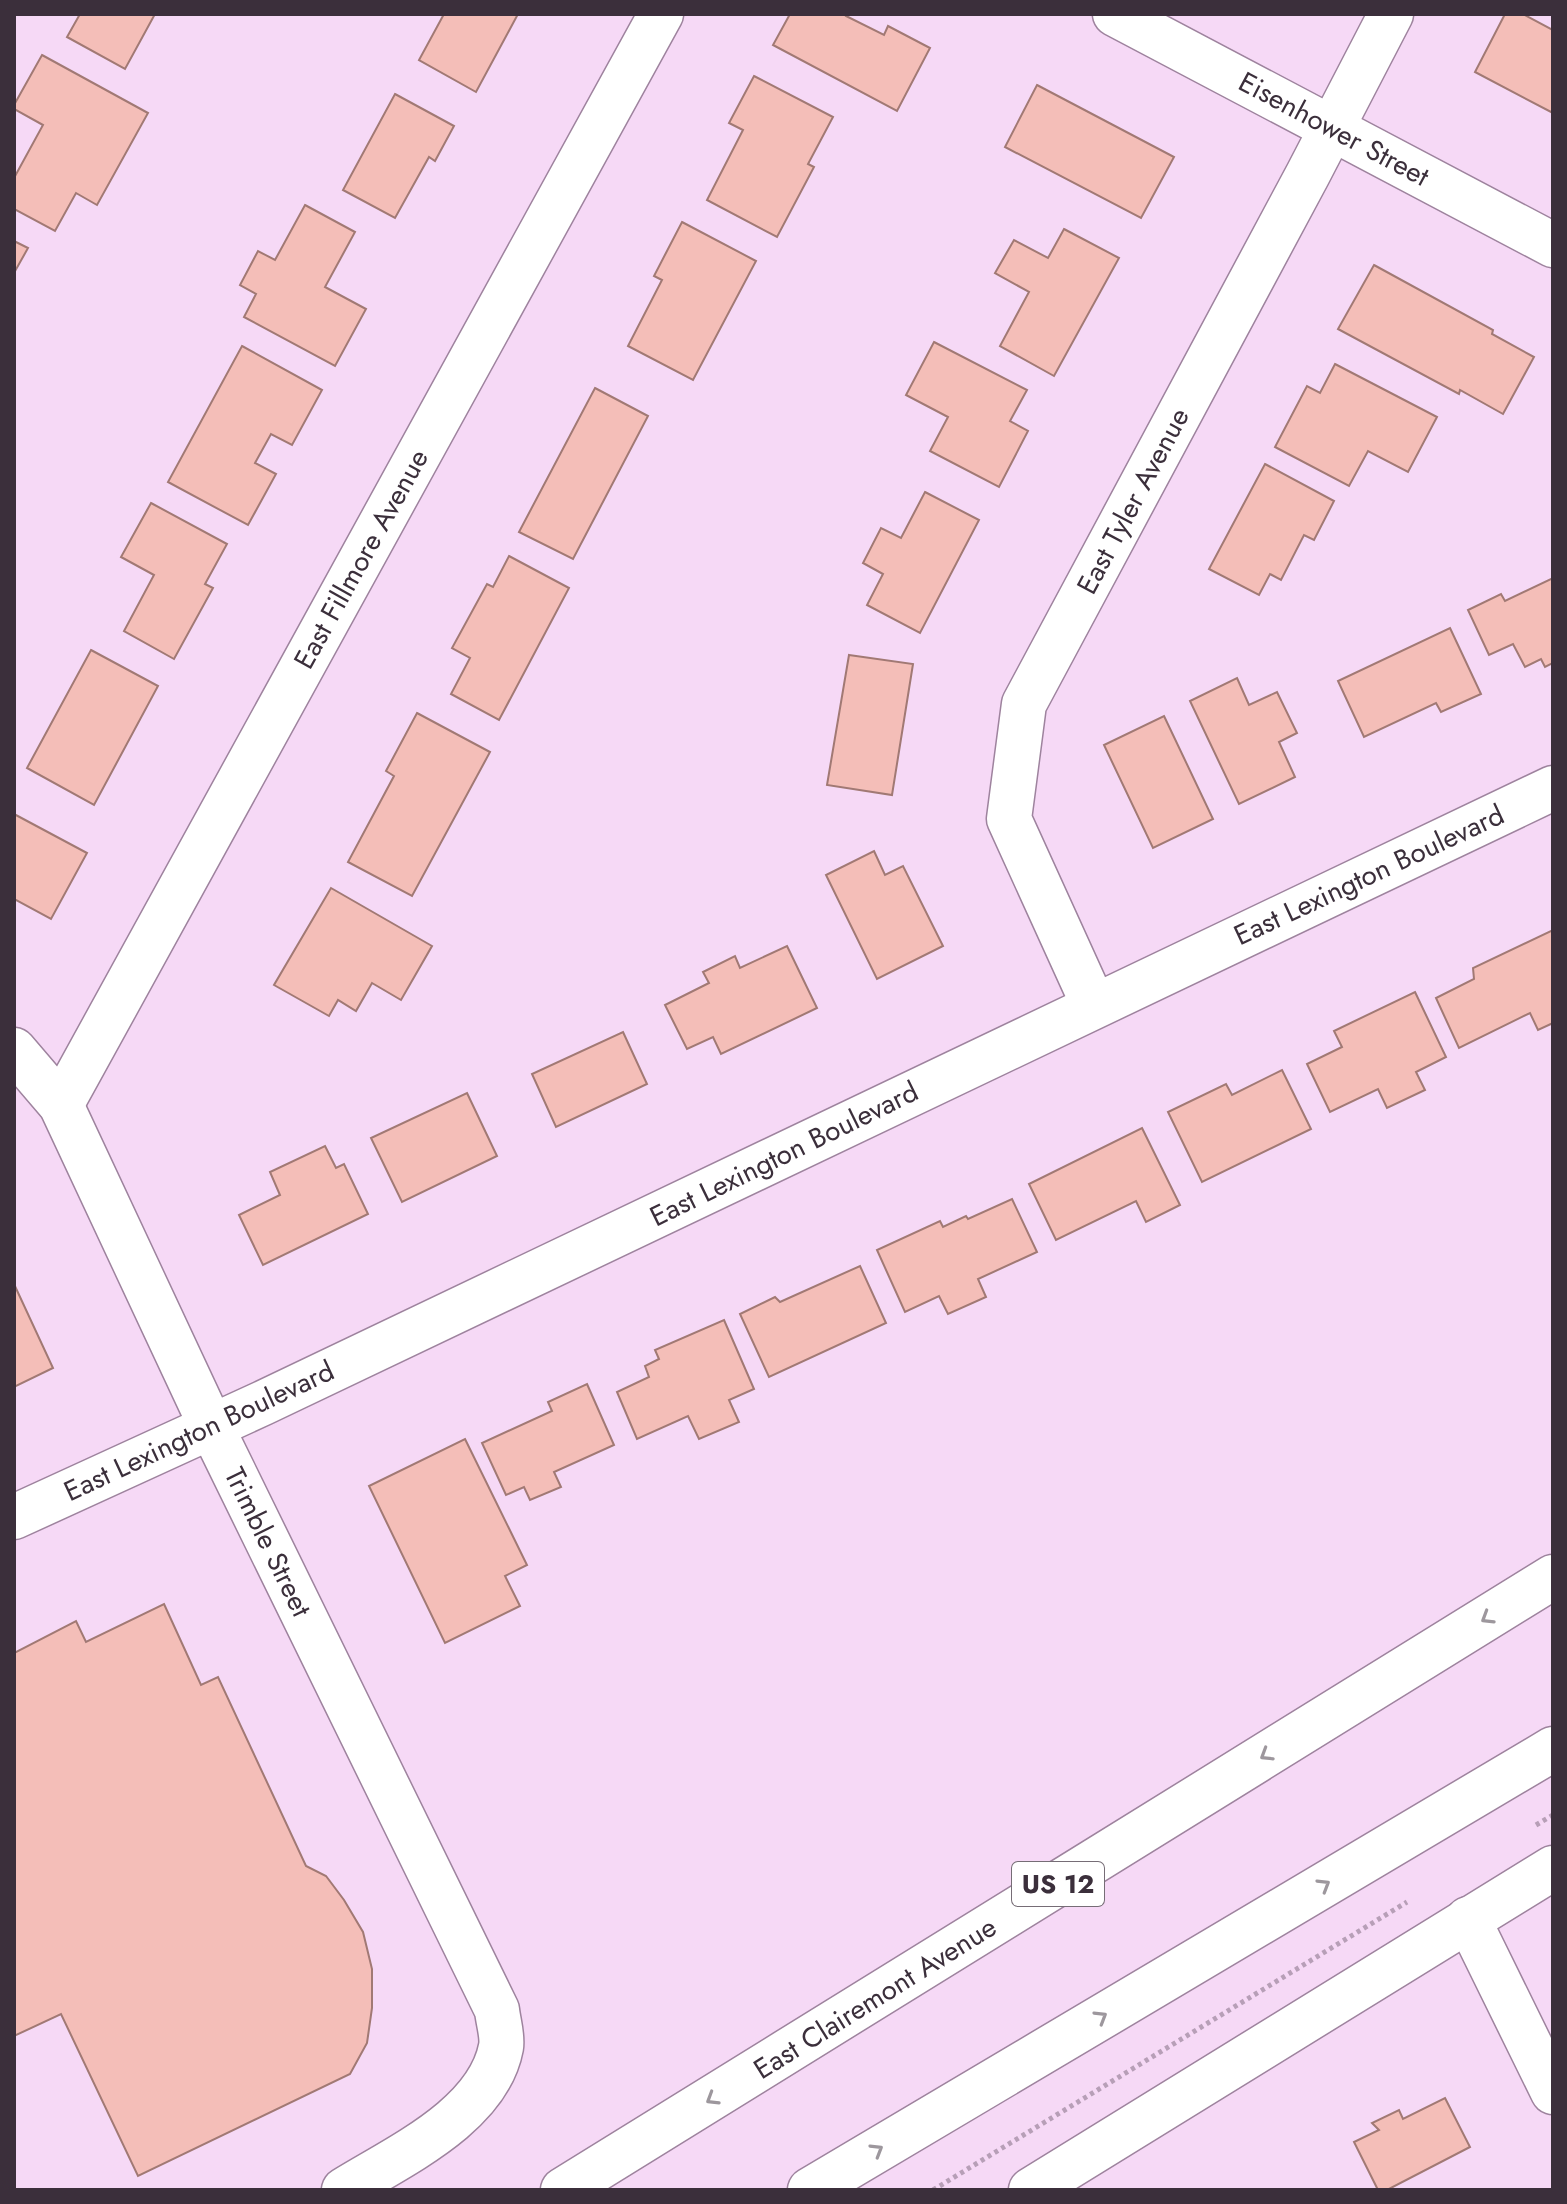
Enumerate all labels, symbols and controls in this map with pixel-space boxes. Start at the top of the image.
street label: Eisenhower Street [1231,61,1437,197]
street label: East Tyler Avenue [1067,400,1199,602]
street label: East Fillmore Avenue [283,442,439,676]
street label: East Lexington Boulevard [1227,794,1511,956]
street label: East Lexington Boulevard [643,1071,925,1237]
street label: East Lexington Boulevard [57,1350,341,1512]
street label: Trimble Street [214,1460,322,1624]
one-way arrow [1481,1609,1496,1624]
one-way arrow [1260,1746,1275,1761]
road number: US 12 [1012,1862,1104,1906]
one-way arrow [1315,1879,1330,1894]
street label: East Clairemont Avenue [746,1907,1004,2089]
one-way arrow [1092,2012,1106,2027]
one-way arrow [706,2090,721,2105]
one-way arrow [868,2144,883,2160]

